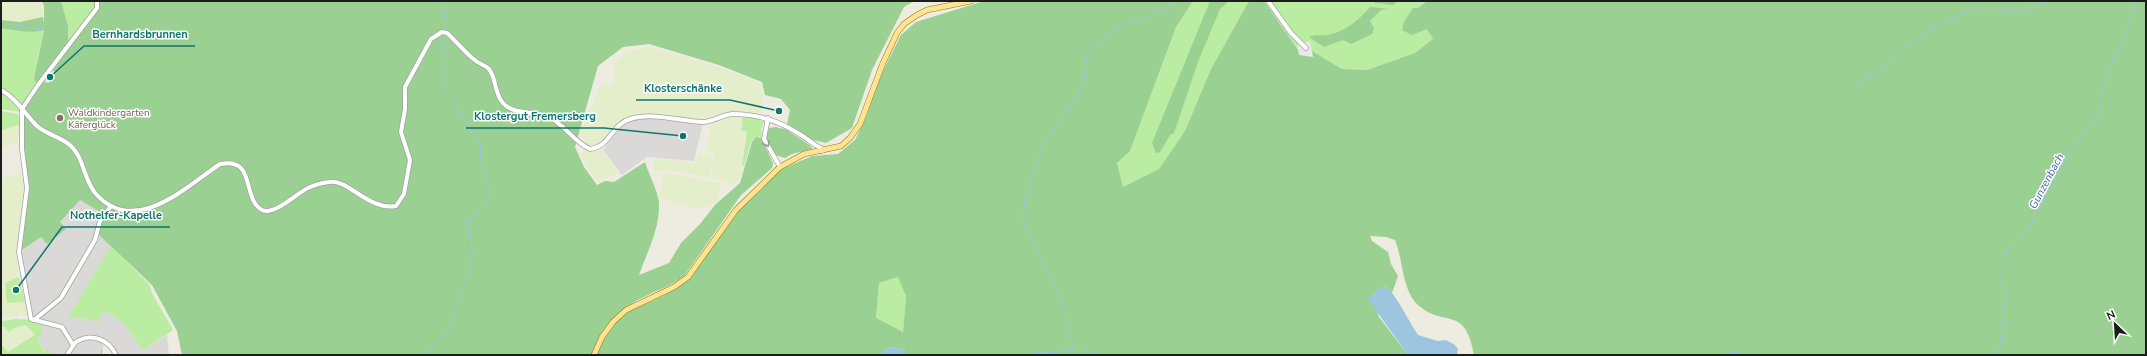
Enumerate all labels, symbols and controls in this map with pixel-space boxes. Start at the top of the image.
callout: Bernhardsbrunnen [84,23,195,46]
text: Bernhardsbrunnen [92,27,188,42]
callout: Klosterschänke [636,77,730,100]
text: Klosterschänke [644,81,722,96]
callout: Klostergut Fremersberg [466,105,604,128]
place label: Waldkindergarten Käferglück [68,106,150,132]
text: Klostergut Fremersberg [474,109,596,124]
marker: Waldkindergarten Käferglück [55,113,65,123]
one-way arrow [762,140,770,147]
water label: Gunzenbach [2025,151,2067,212]
callout: Nothelfer-Kapelle [62,204,170,227]
text: Nothelfer-Kapelle [70,208,162,223]
north arrow [2095,304,2135,344]
text: N [2104,307,2118,324]

